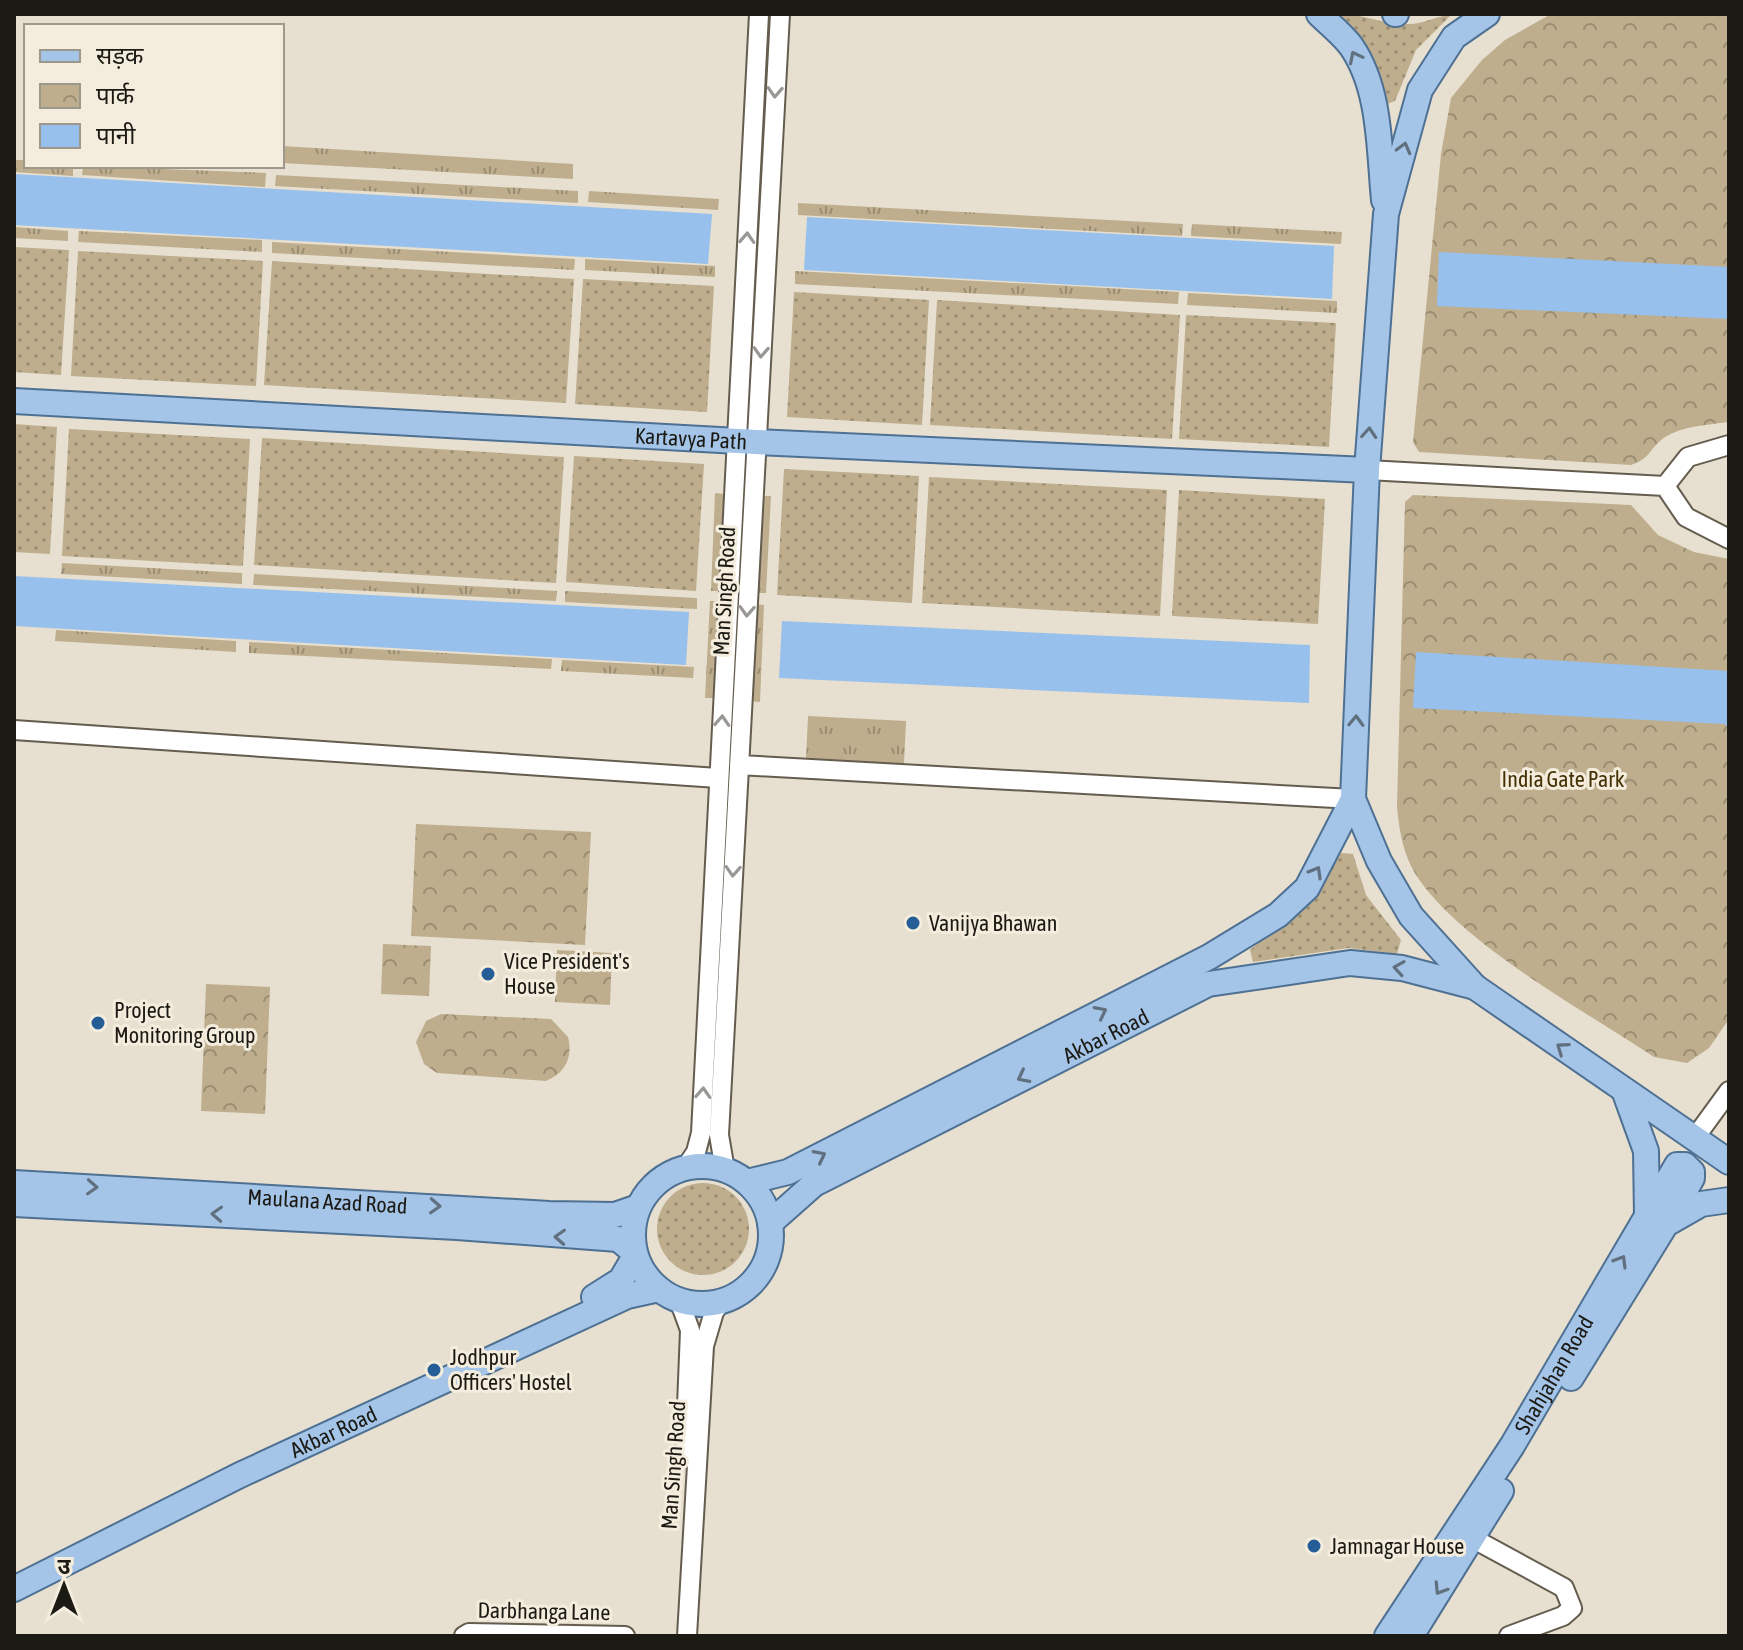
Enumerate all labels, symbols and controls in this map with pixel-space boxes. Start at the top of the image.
legend [24,24,284,168]
text: सड़क [96,42,144,69]
one-way arrow [1349,50,1365,65]
text: पार्क [96,82,135,109]
one-way arrow [767,86,784,99]
text: पानी [96,122,136,149]
one-way arrow [1395,142,1411,156]
one-way arrow [739,231,756,244]
one-way arrow [753,346,770,358]
street label: Kartavya Path [634,422,748,454]
one-way arrow [1360,426,1377,439]
street label: Man Singh Road [708,526,740,656]
one-way arrow [739,605,756,618]
one-way arrow [713,714,730,727]
one-way arrow [1347,714,1364,727]
park label: India Gate Park [1502,766,1625,792]
one-way arrow [725,865,742,878]
one-way arrow [1306,866,1322,881]
place label: Vanijya Bhawan [929,910,1057,936]
marker: Vanijya Bhawan [904,914,922,932]
place label: Vice President's House [504,948,630,999]
one-way arrow [1392,960,1406,977]
marker: Vice President's House [479,965,497,983]
place label: Project Monitoring Group [114,997,256,1048]
street label: Akbar Road [1059,1003,1153,1068]
one-way arrow [1093,1007,1108,1022]
marker: Project Monitoring Group [89,1014,107,1032]
one-way arrow [1556,1043,1570,1058]
one-way arrow [1017,1068,1032,1083]
one-way arrow [694,1086,711,1099]
one-way arrow [811,1150,826,1165]
one-way arrow [86,1179,99,1196]
street label: Maulana Azad Road [247,1184,408,1219]
one-way arrow [429,1197,442,1214]
one-way arrow [210,1206,223,1223]
one-way arrow [553,1228,566,1245]
one-way arrow [1611,1255,1627,1270]
street label: Shahjahan Road [1509,1311,1599,1439]
place label: Jodhpur Officers' Hostel [450,1344,572,1395]
marker: Jodhpur Officers' Hostel [425,1361,443,1379]
street label: Man Singh Road [656,1400,690,1530]
street label: Akbar Road [286,1401,381,1463]
place label: Jamnagar House [1330,1533,1464,1559]
marker: Jamnagar House [1305,1537,1323,1555]
north arrow [24,1546,104,1626]
text: उ [58,1553,72,1579]
one-way arrow [1435,1580,1450,1595]
street label: Darbhanga Lane [477,1597,611,1625]

